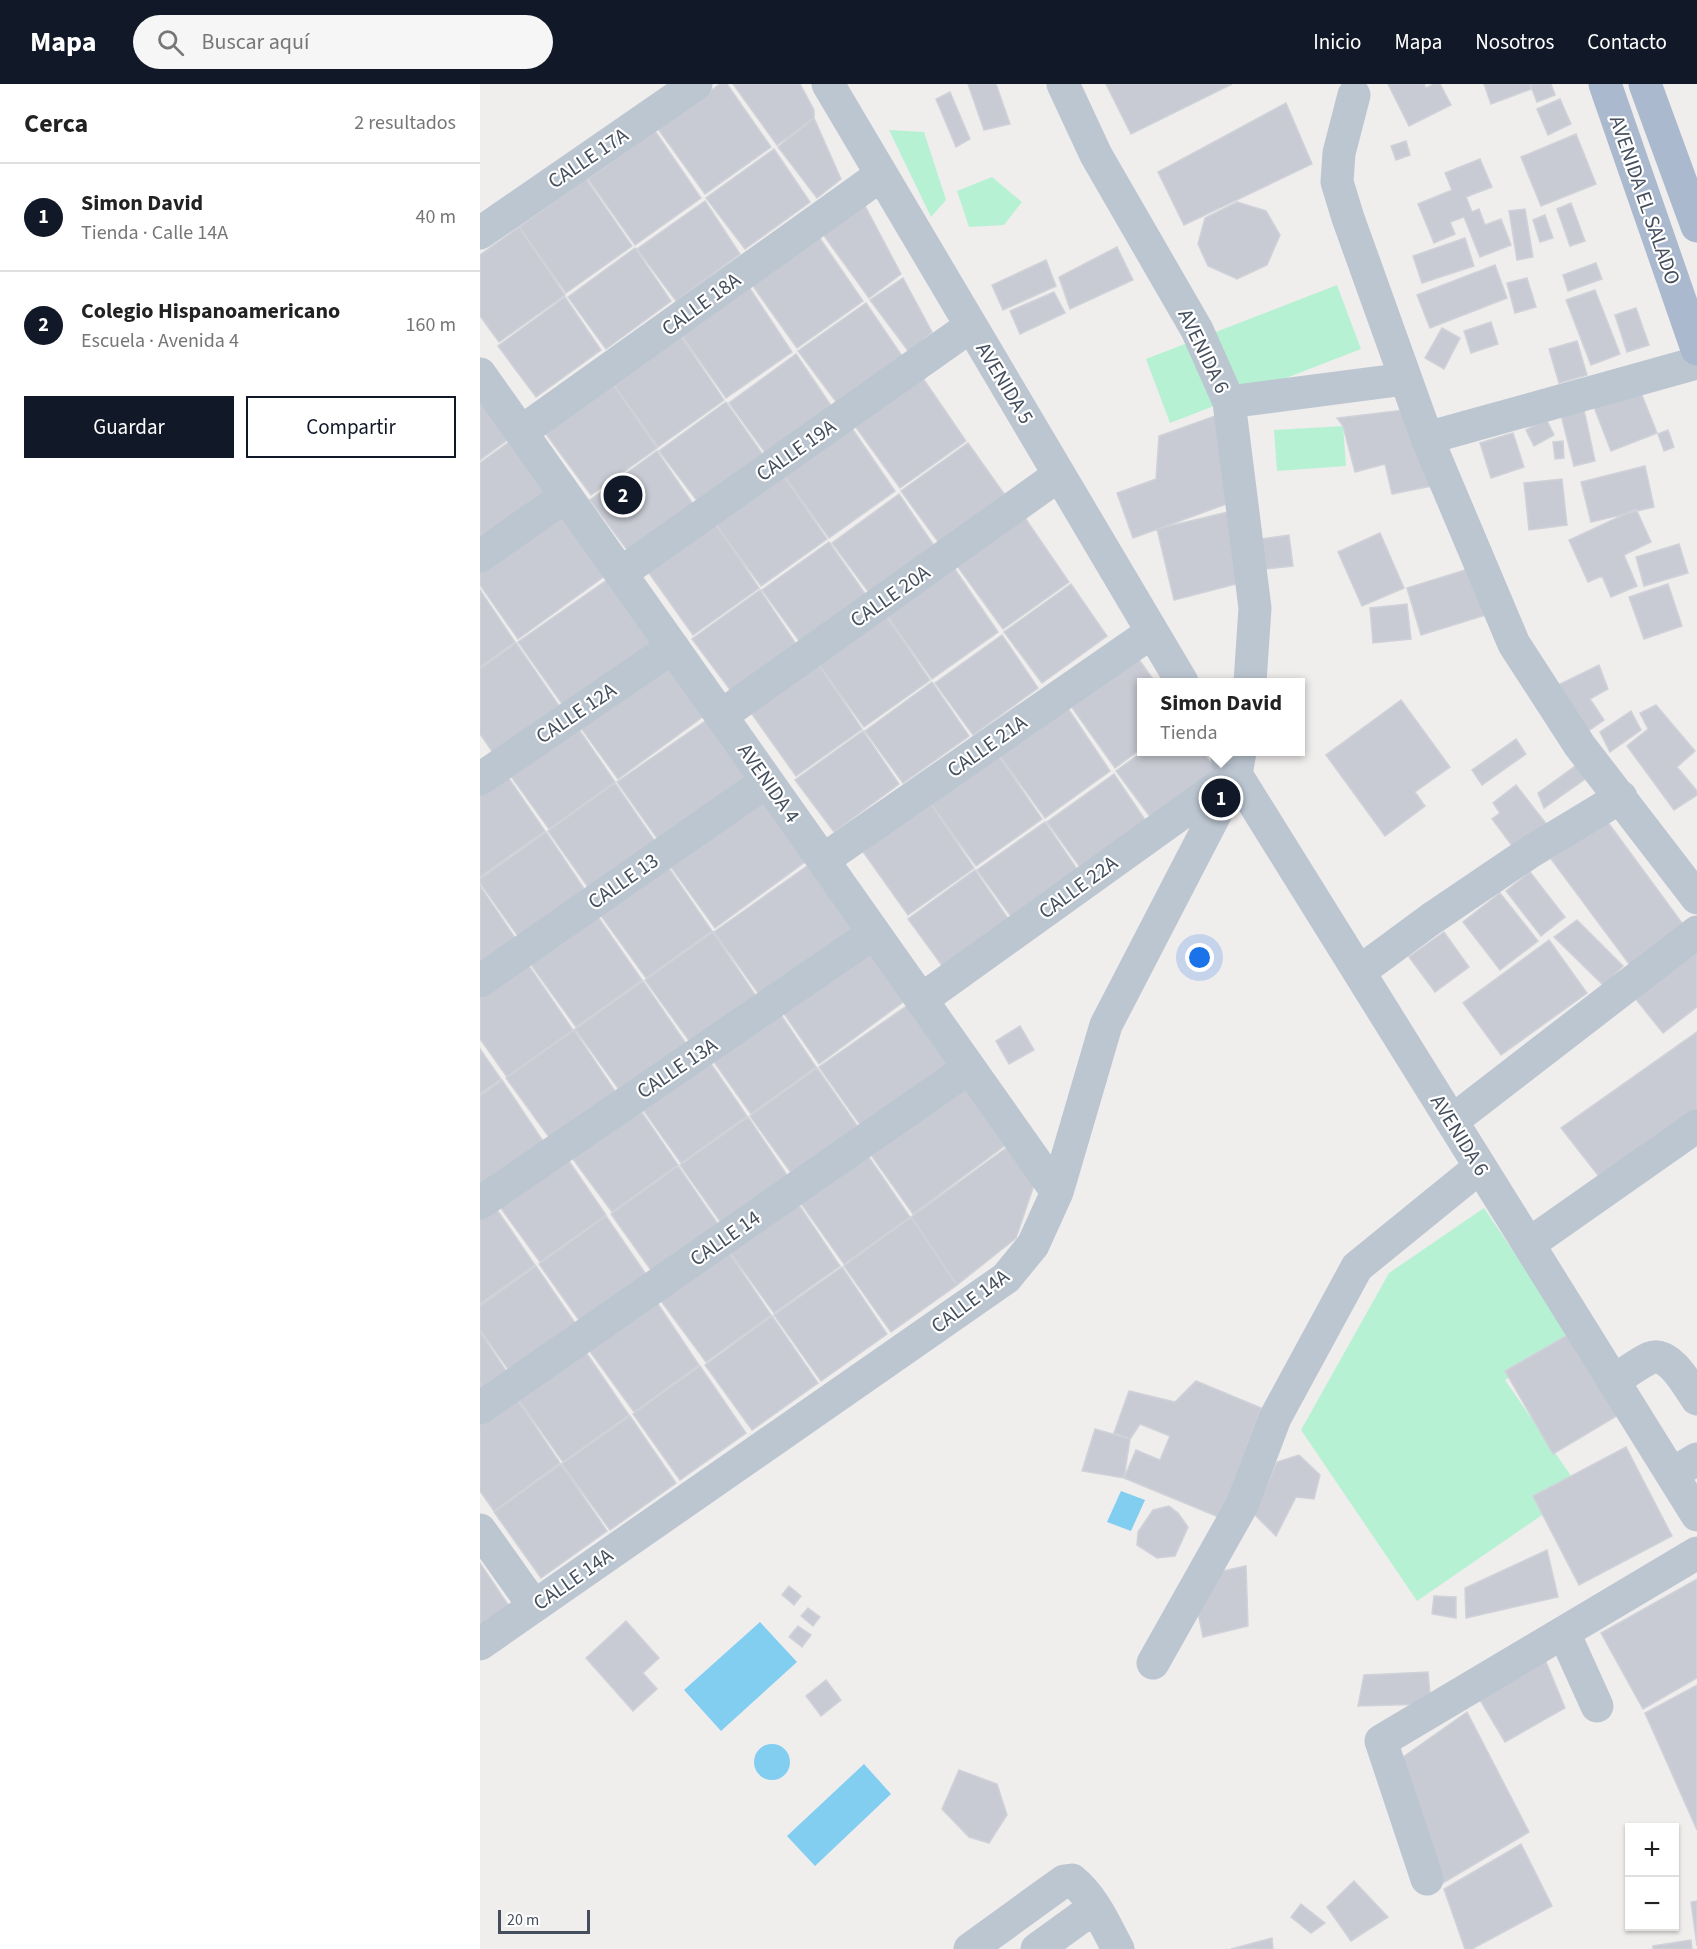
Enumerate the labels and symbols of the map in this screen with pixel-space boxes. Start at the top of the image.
street label: AVENIDA EL SALADO [1602,111,1688,289]
street label: CALLE 17A [542,120,635,196]
street label: CALLE 18A [655,265,747,343]
street label: AVENIDA 6 [1171,304,1237,398]
street label: AVENIDA 5 [969,336,1041,430]
street label: CALLE 19A [750,411,843,488]
pin: 2 [604,472,642,518]
street label: CALLE 20A [844,557,937,634]
street label: CALLE 12A [530,675,623,751]
street label: CALLE 21A [941,707,1034,784]
street label: AVENIDA 4 [731,737,807,829]
pin: 1 [1202,776,1240,820]
street label: CALLE 13 [582,846,664,916]
street label: CALLE 22A [1032,848,1124,926]
your location [1185,943,1214,972]
street label: CALLE 13A [631,1030,724,1106]
street label: AVENIDA 6 [1423,1089,1497,1181]
street label: CALLE 14 [684,1203,766,1273]
street label: CALLE 14A [924,1261,1016,1340]
street label: CALLE 14A [527,1540,620,1617]
scale bar [498,1907,590,1934]

